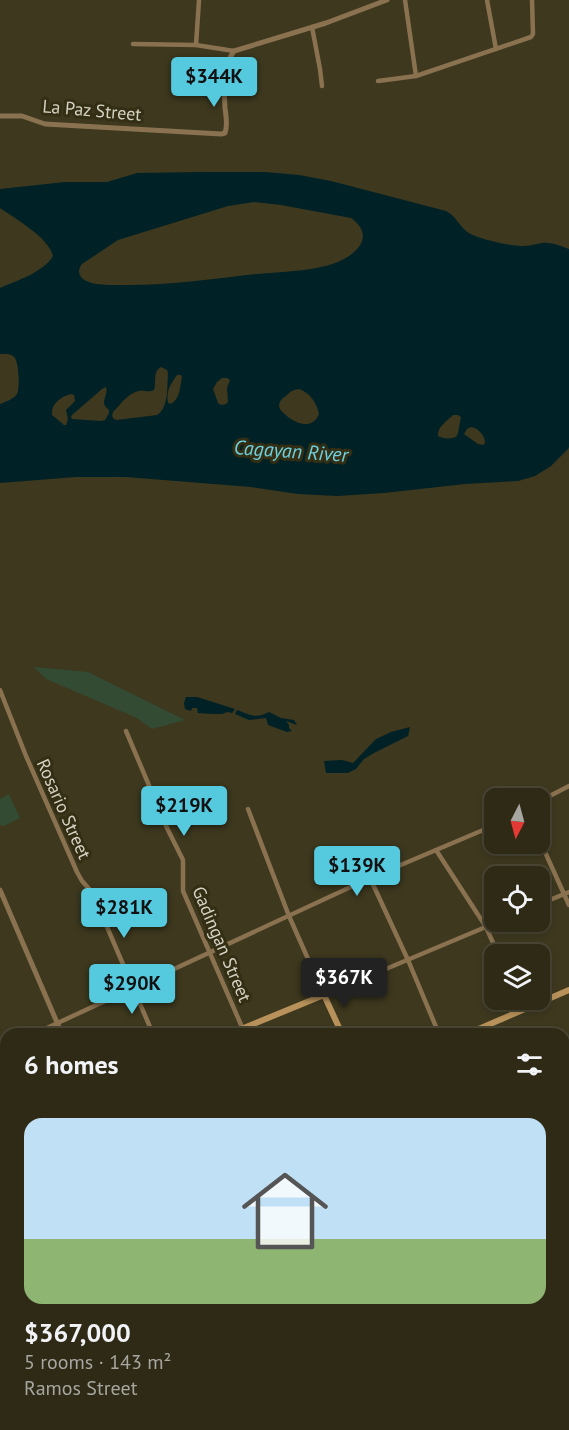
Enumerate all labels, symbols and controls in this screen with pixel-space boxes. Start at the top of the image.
pin: $344K [172,57,256,108]
text: $344K [185,63,243,89]
street label: La Paz Street [42,94,142,126]
water label: Cagayan River [233,434,350,468]
street label: Rosario Street [32,755,96,863]
pin: $219K [142,786,226,837]
north arrow [484,788,550,854]
map controls [484,788,550,1010]
text: $219K [155,792,213,818]
pin: $139K [315,846,399,897]
text: $139K [328,852,386,878]
button: locate [484,866,550,932]
street label: Gadingan Street [187,883,257,1005]
pin: $281K [82,888,166,939]
text: $281K [95,894,153,920]
button: layers [484,944,550,1010]
pin: $367K [302,958,386,1009]
pin: $290K [90,964,174,1015]
text: $367K [315,964,373,990]
text: $290K [103,970,161,996]
text: 6 homes [24,1048,119,1081]
icon: filters [513,1048,546,1081]
icon: home [231,1157,339,1265]
text: $367,000 [24,1316,131,1349]
text: 5 rooms · 143 m² [24,1349,171,1375]
text: Ramos Street [24,1375,137,1401]

